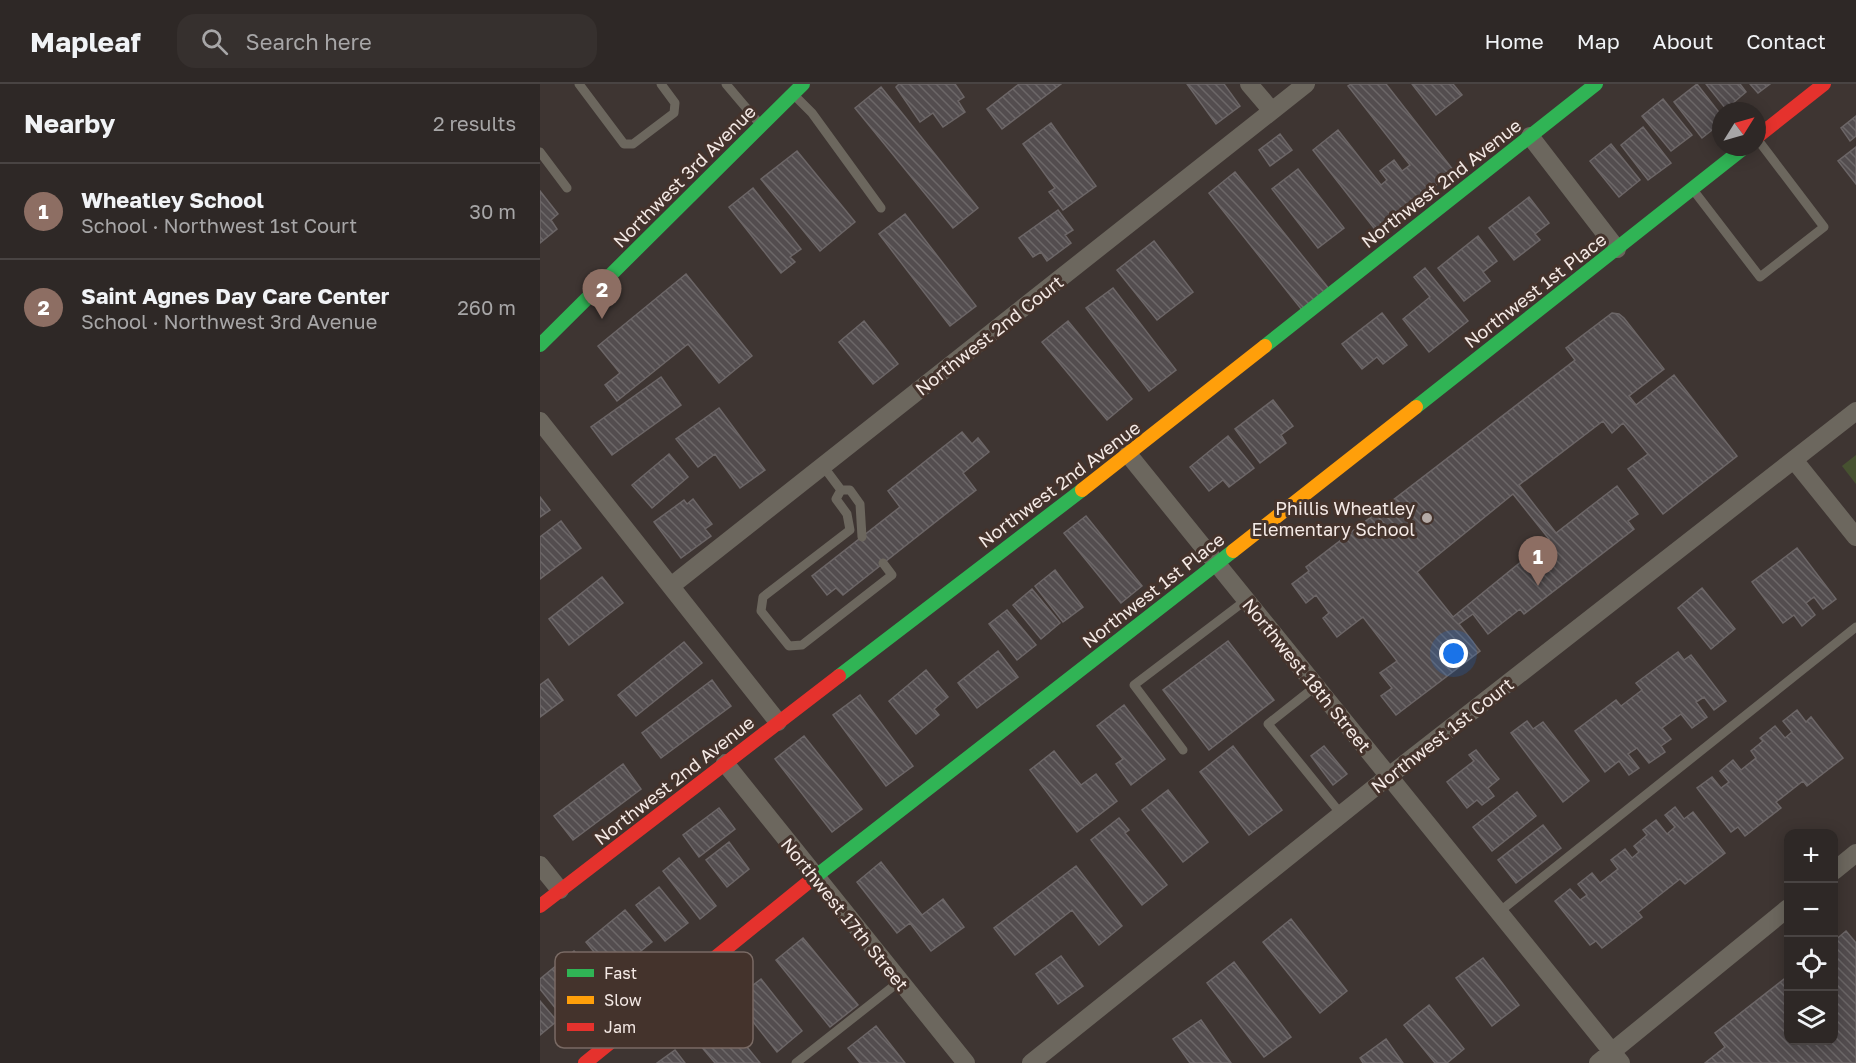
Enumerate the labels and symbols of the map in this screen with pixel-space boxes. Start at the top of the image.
street label: Northwest 3rd Avenue [608,100,760,252]
north arrow [1712,102,1766,156]
street label: Northwest 2nd Avenue [1357,114,1525,252]
street label: Northwest 1st Place [1460,228,1610,352]
pin: 2 [582,270,622,319]
street label: Northwest 2nd Court [911,270,1067,400]
street label: Northwest 2nd Avenue [974,416,1144,552]
place label: Phillis Wheatley Elementary School [1251,497,1415,540]
marker: Phillis Wheatley Elementary School [1420,511,1434,525]
street label: Northwest 1st Place [1078,528,1228,652]
pin: 1 [1518,536,1558,586]
street label: Northwest 18th Street [1238,594,1376,756]
your location [1439,639,1468,668]
street label: Northwest 1st Court [1366,673,1518,797]
street label: Northwest 2nd Avenue [590,711,758,849]
street label: Northwest 17th Street [777,833,913,995]
legend [555,952,753,1048]
text: Fast [604,963,637,983]
text: Slow [604,990,642,1010]
text: Jam [604,1017,636,1037]

